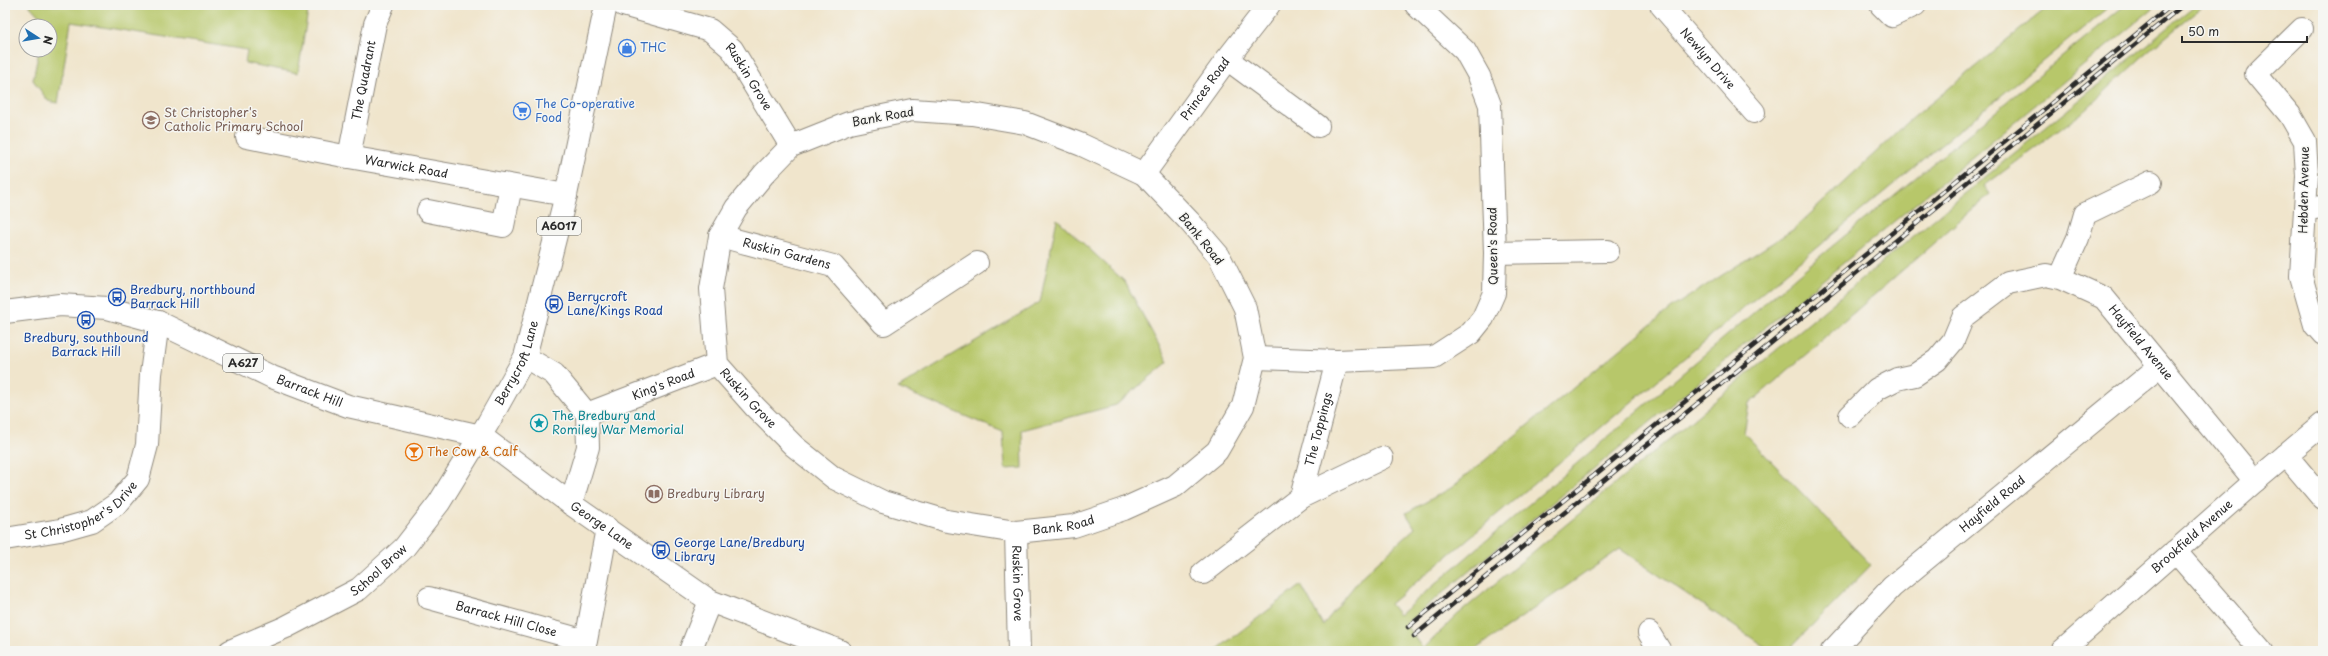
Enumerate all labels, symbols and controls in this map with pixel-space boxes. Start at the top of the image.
north arrow [18,18,58,58]
scale bar [2182,18,2307,44]
text: 50 m [2188,22,2219,40]
street label: Newlyn Drive [1677,23,1740,93]
text: N [39,34,57,46]
shop icon: THC [617,38,637,58]
place label: THC [640,38,667,56]
street label: Ruskin Grove [722,38,777,113]
street label: The Quadrant [346,39,380,122]
street label: Princes Road [1176,53,1234,124]
place label: The Co-operative Food [535,94,635,126]
supermarket icon: The Co-operative Food [512,101,532,121]
street label: Bank Road [850,102,915,130]
place label: St Christopher's Catholic Primary School [164,103,303,135]
school or university icon: St Christopher's Catholic Primary School [141,110,161,130]
street label: Hebden Avenue [2293,146,2313,234]
street label: Warwick Road [363,150,449,182]
street label: Queen's Road [1482,207,1502,285]
street label: Bank Road [1175,208,1229,268]
road number: A6017 [537,217,581,235]
street label: Ruskin Gardens [741,232,833,273]
place label: Bredbury, northbound Barrack Hill [130,280,255,312]
bus stop icon: Bredbury, northbound Barrack Hill [107,287,127,307]
place label: Berrycroft Lane/Kings Road [567,287,663,319]
bus stop icon: Berrycroft Lane/Kings Road [544,294,564,314]
street label: Hayfield Avenue [2105,300,2178,384]
bus stop icon: Bredbury, southbound Barrack Hill [76,310,96,330]
street label: Berrycroft Lane [490,318,542,408]
place label: Bredbury, southbound Barrack Hill [24,328,148,360]
road number: A627 [223,354,263,372]
street label: King's Road [629,363,697,404]
street label: Ruskin Grove [716,363,781,432]
street label: Barrack Hill [274,370,345,411]
street label: The Toppings [1300,390,1336,468]
place label: The Bredbury and Romiley War Memorial [552,406,684,438]
place icon: The Bredbury and Romiley War Memorial [529,413,549,433]
bar icon: The Cow & Calf [404,442,424,462]
place label: The Cow & Calf [427,442,519,460]
street label: Hayfield Road [1955,471,2029,536]
street label: St Christopher's Drive [22,477,141,544]
library icon: Bredbury Library [644,484,664,504]
place label: Bredbury Library [667,484,765,502]
street label: Brookfield Avenue [2146,494,2237,577]
street label: George Lane [567,496,638,553]
street label: Bank Road [1031,510,1097,538]
place label: George Lane/Bredbury Library [674,533,805,565]
street label: School Brow [347,539,411,600]
bus stop icon: George Lane/Bredbury Library [651,540,671,560]
street label: Ruskin Grove [1008,545,1028,621]
street label: Barrack Hill Close [454,596,559,641]

